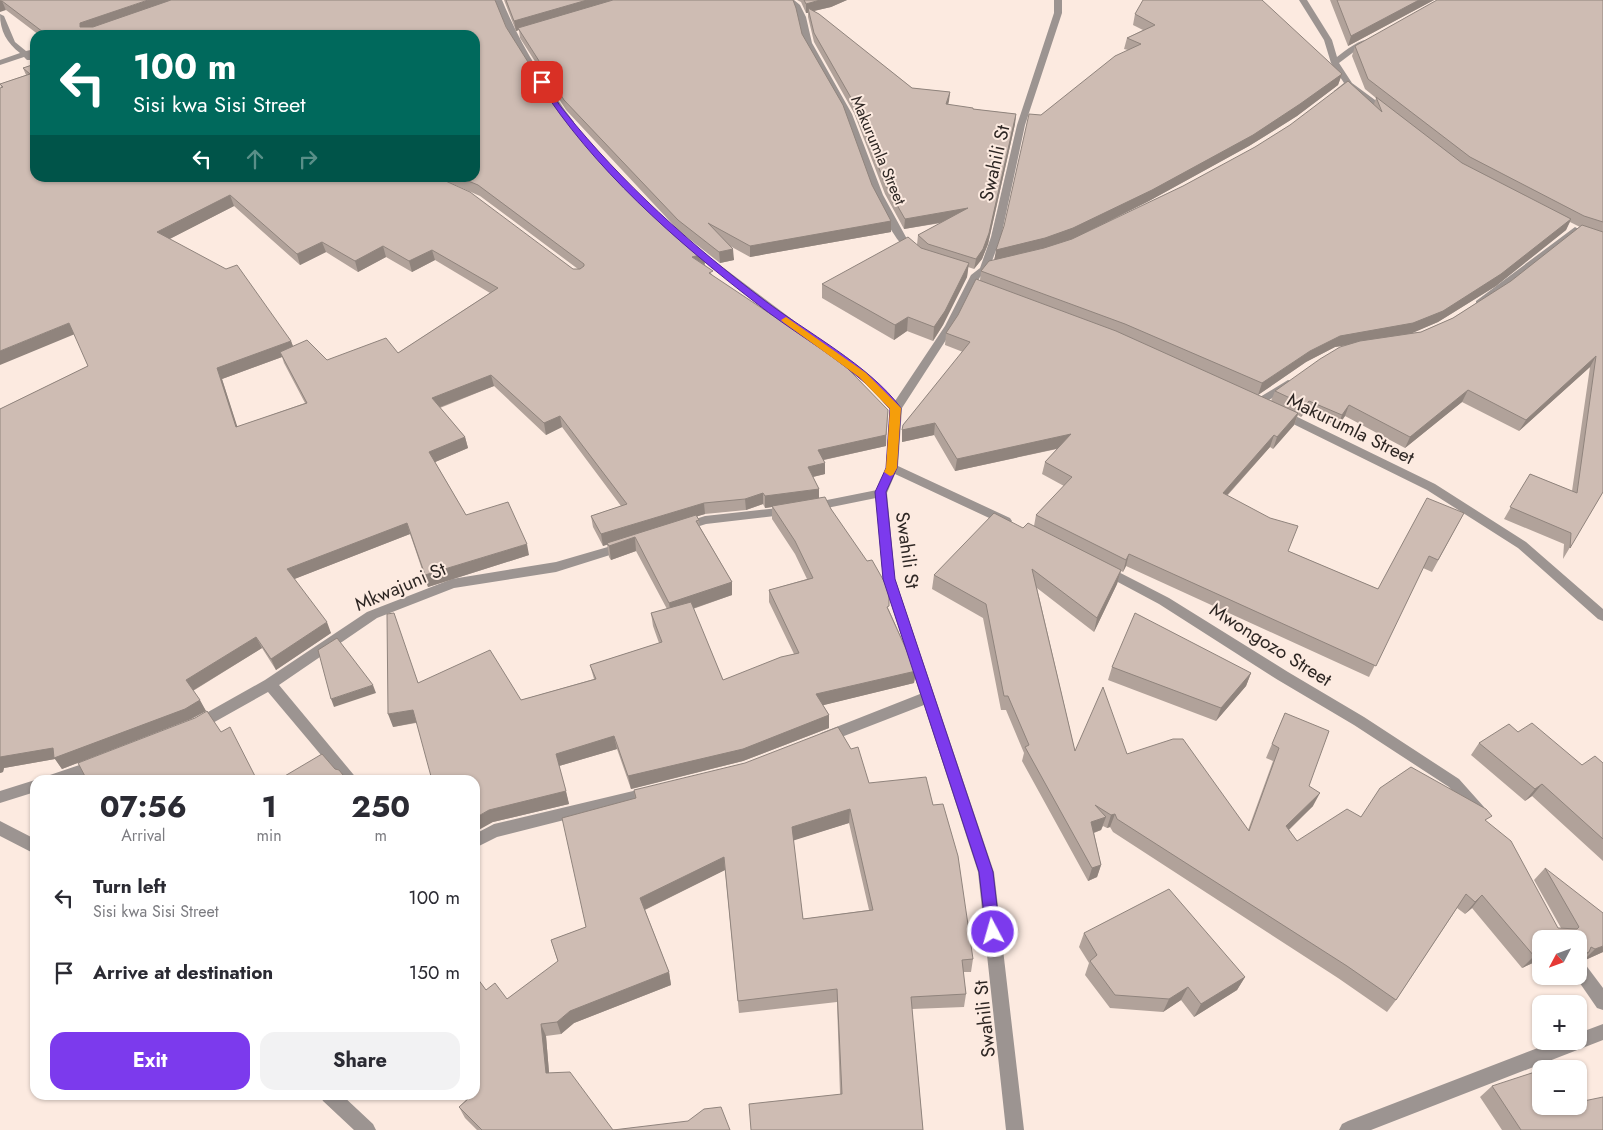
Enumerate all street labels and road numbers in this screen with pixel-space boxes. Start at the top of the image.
street label: Makurumla Street [845,92,912,209]
street label: Swahili St [973,122,1016,204]
street label: Makurumla Street [1283,386,1419,471]
street label: Swahili St [889,510,926,591]
street label: Mkwajuni St [351,555,450,618]
street label: Mwongozo Street [1205,596,1337,693]
street label: Swahili St [967,979,1002,1059]

